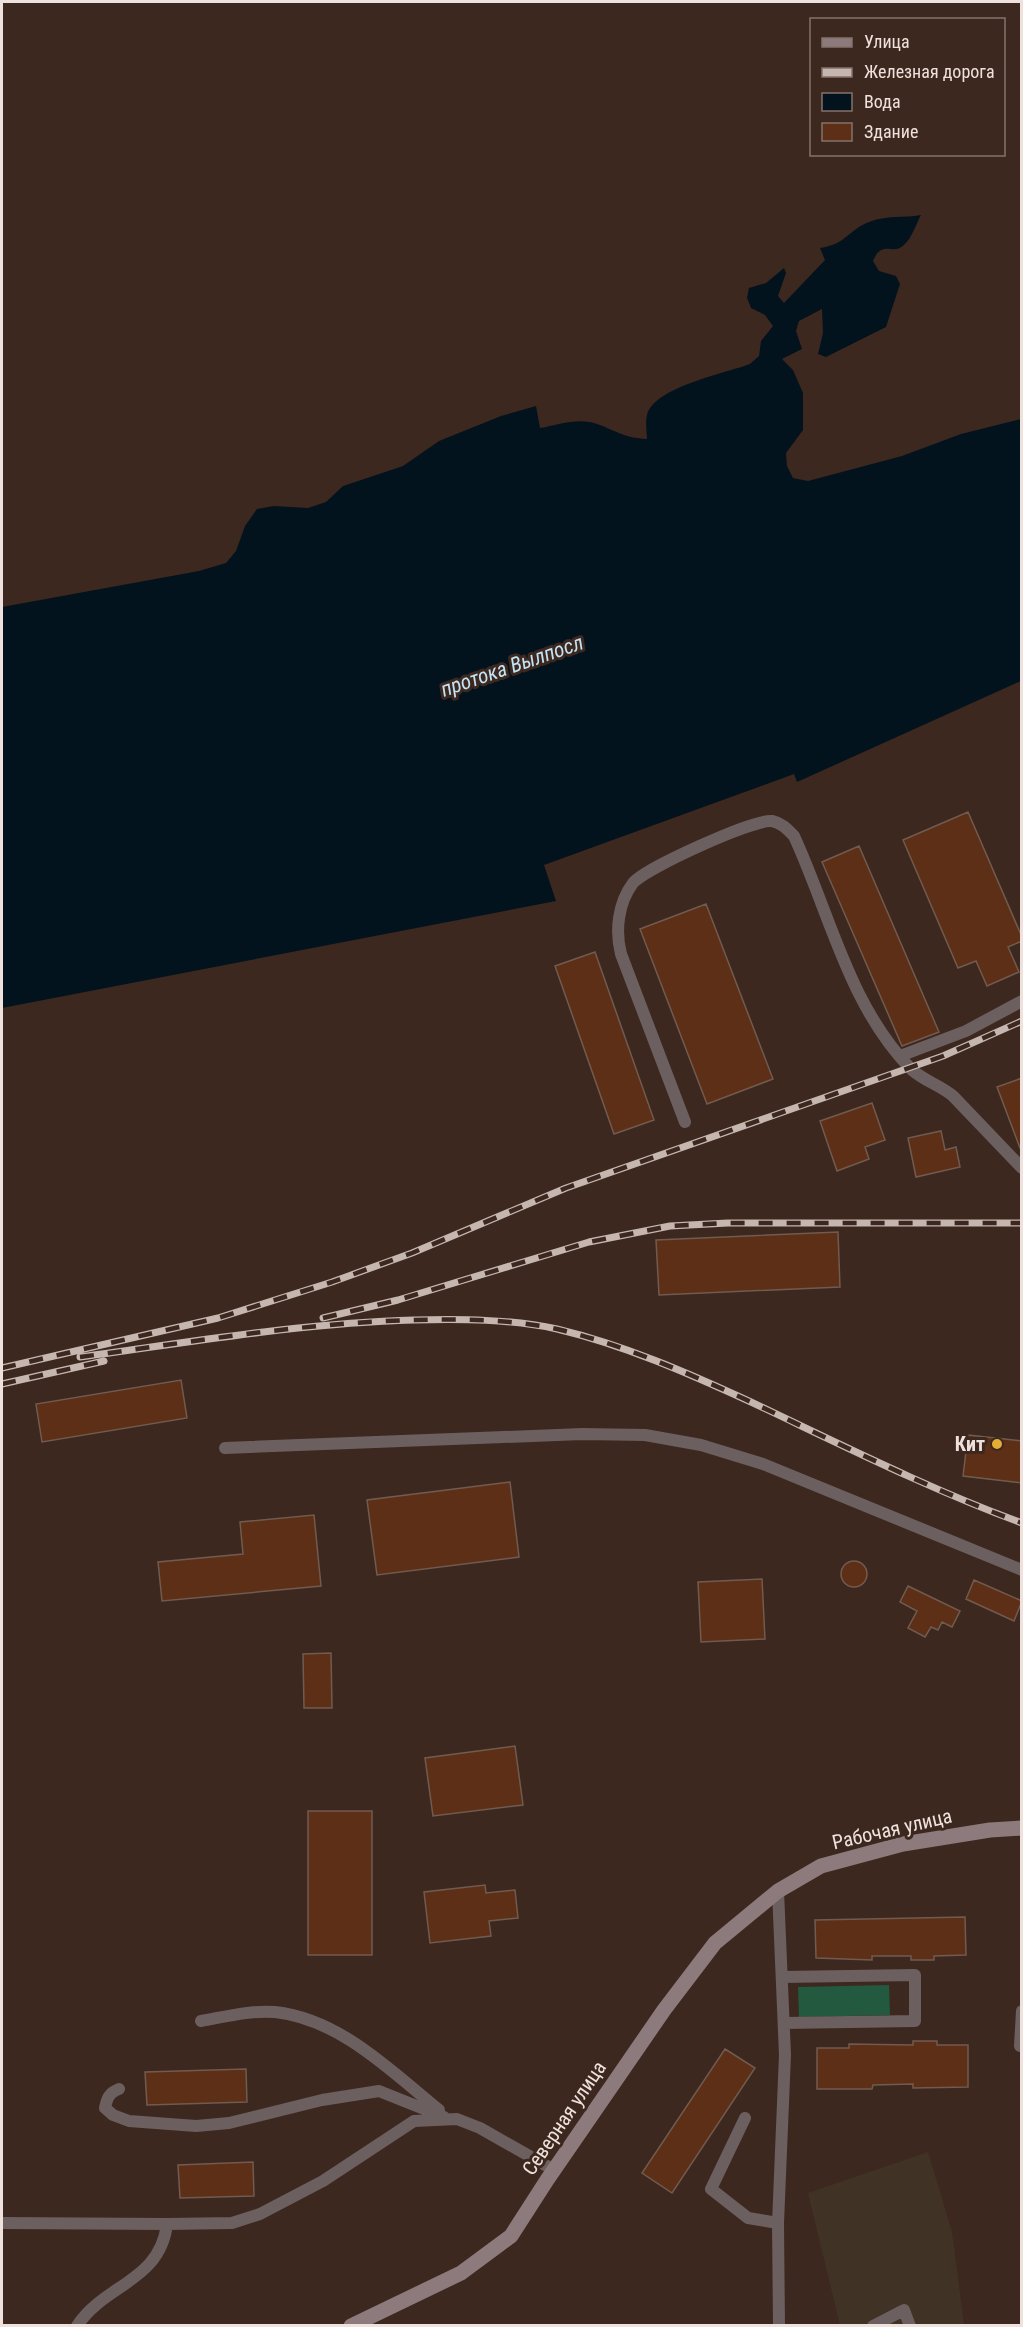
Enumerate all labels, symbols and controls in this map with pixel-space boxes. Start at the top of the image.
legend [810,18,1005,156]
text: Улица [864,31,910,52]
text: Железная дорога [864,61,995,82]
text: Вода [864,91,901,112]
text: Здание [864,121,918,142]
water label: протока Вылпосл [438,630,586,702]
place label: Кит [955,1432,985,1456]
marker: Кит [990,1437,1004,1451]
street label: Рабочая улица [830,1804,954,1854]
street label: Северная улица [517,2056,611,2180]

